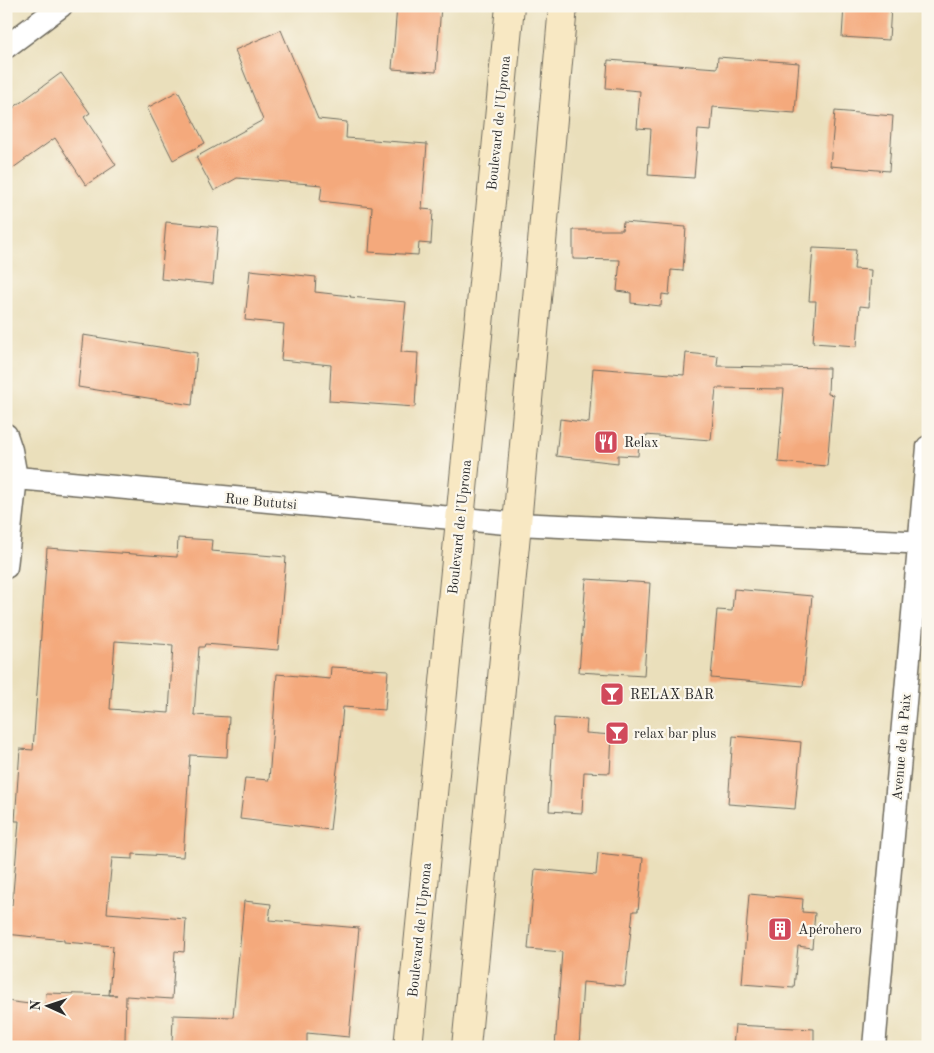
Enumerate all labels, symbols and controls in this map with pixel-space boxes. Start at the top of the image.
street label: Boulevard de l'Uprona [485,55,513,191]
restaurant icon: Relax [593,429,619,455]
place label: Relax [624,436,658,450]
street label: Boulevard de l'Uprona [446,459,474,595]
street label: Rue Bututsi [224,492,298,512]
bar icon: RELAX BAR [599,681,625,707]
place label: RELAX BAR [630,688,714,702]
street label: Avenue de la Paix [890,693,914,801]
bar icon: relax bar plus [604,720,630,746]
place label: relax bar plus [634,727,716,741]
street label: Boulevard de l'Uprona [406,862,434,998]
building icon: Apérohero [767,916,793,942]
place label: Apérohero [798,923,862,937]
north arrow [22,980,72,1030]
text: N [29,999,43,1011]

